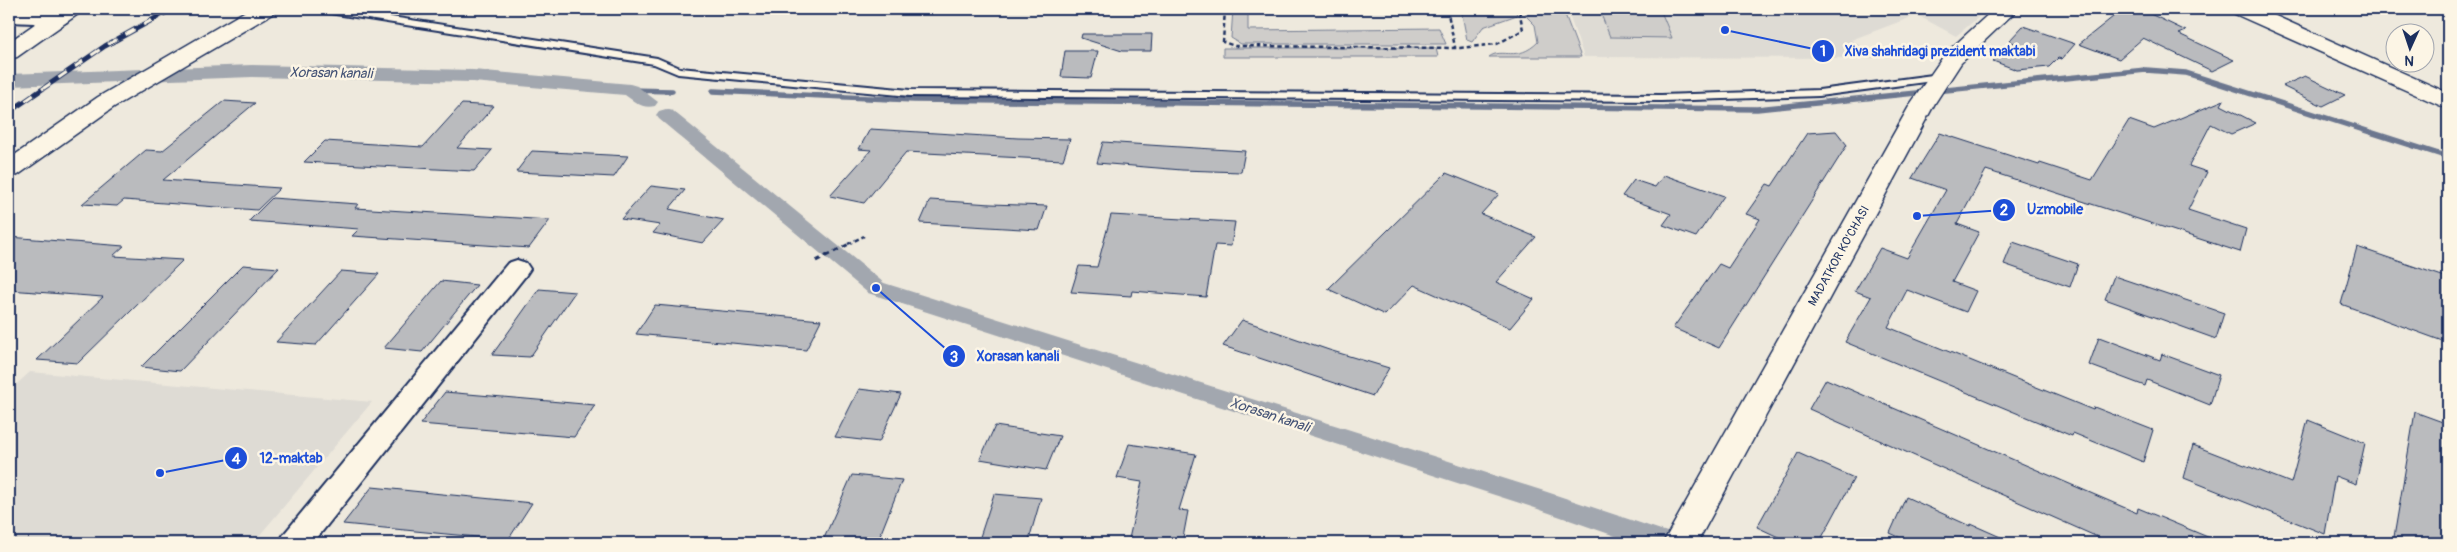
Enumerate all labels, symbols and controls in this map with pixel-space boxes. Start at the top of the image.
north arrow [2384,22,2434,72]
callout: Xiva shahridagi prezident maktabi [1810,36,2046,65]
text: 1 [1820,42,1826,61]
text: Xiva shahridagi prezident maktabi [1845,43,2036,60]
text: N [2404,52,2415,69]
water label: Xorasan kanali [290,64,375,82]
callout: Uzmobile [1991,195,2093,224]
text: 2 [2000,201,2008,220]
text: Uzmobile [2027,201,2084,218]
street label: MADATKOR KO'CHASI [1805,203,1873,309]
callout: Xorasan kanali [941,342,1069,371]
text: 3 [950,348,958,367]
text: Xorasan kanali [977,348,1060,365]
water label: Xorasan kanali [1228,394,1314,437]
callout: 12-maktab [224,444,332,473]
text: 4 [232,450,241,469]
text: 12-maktab [259,450,323,467]

